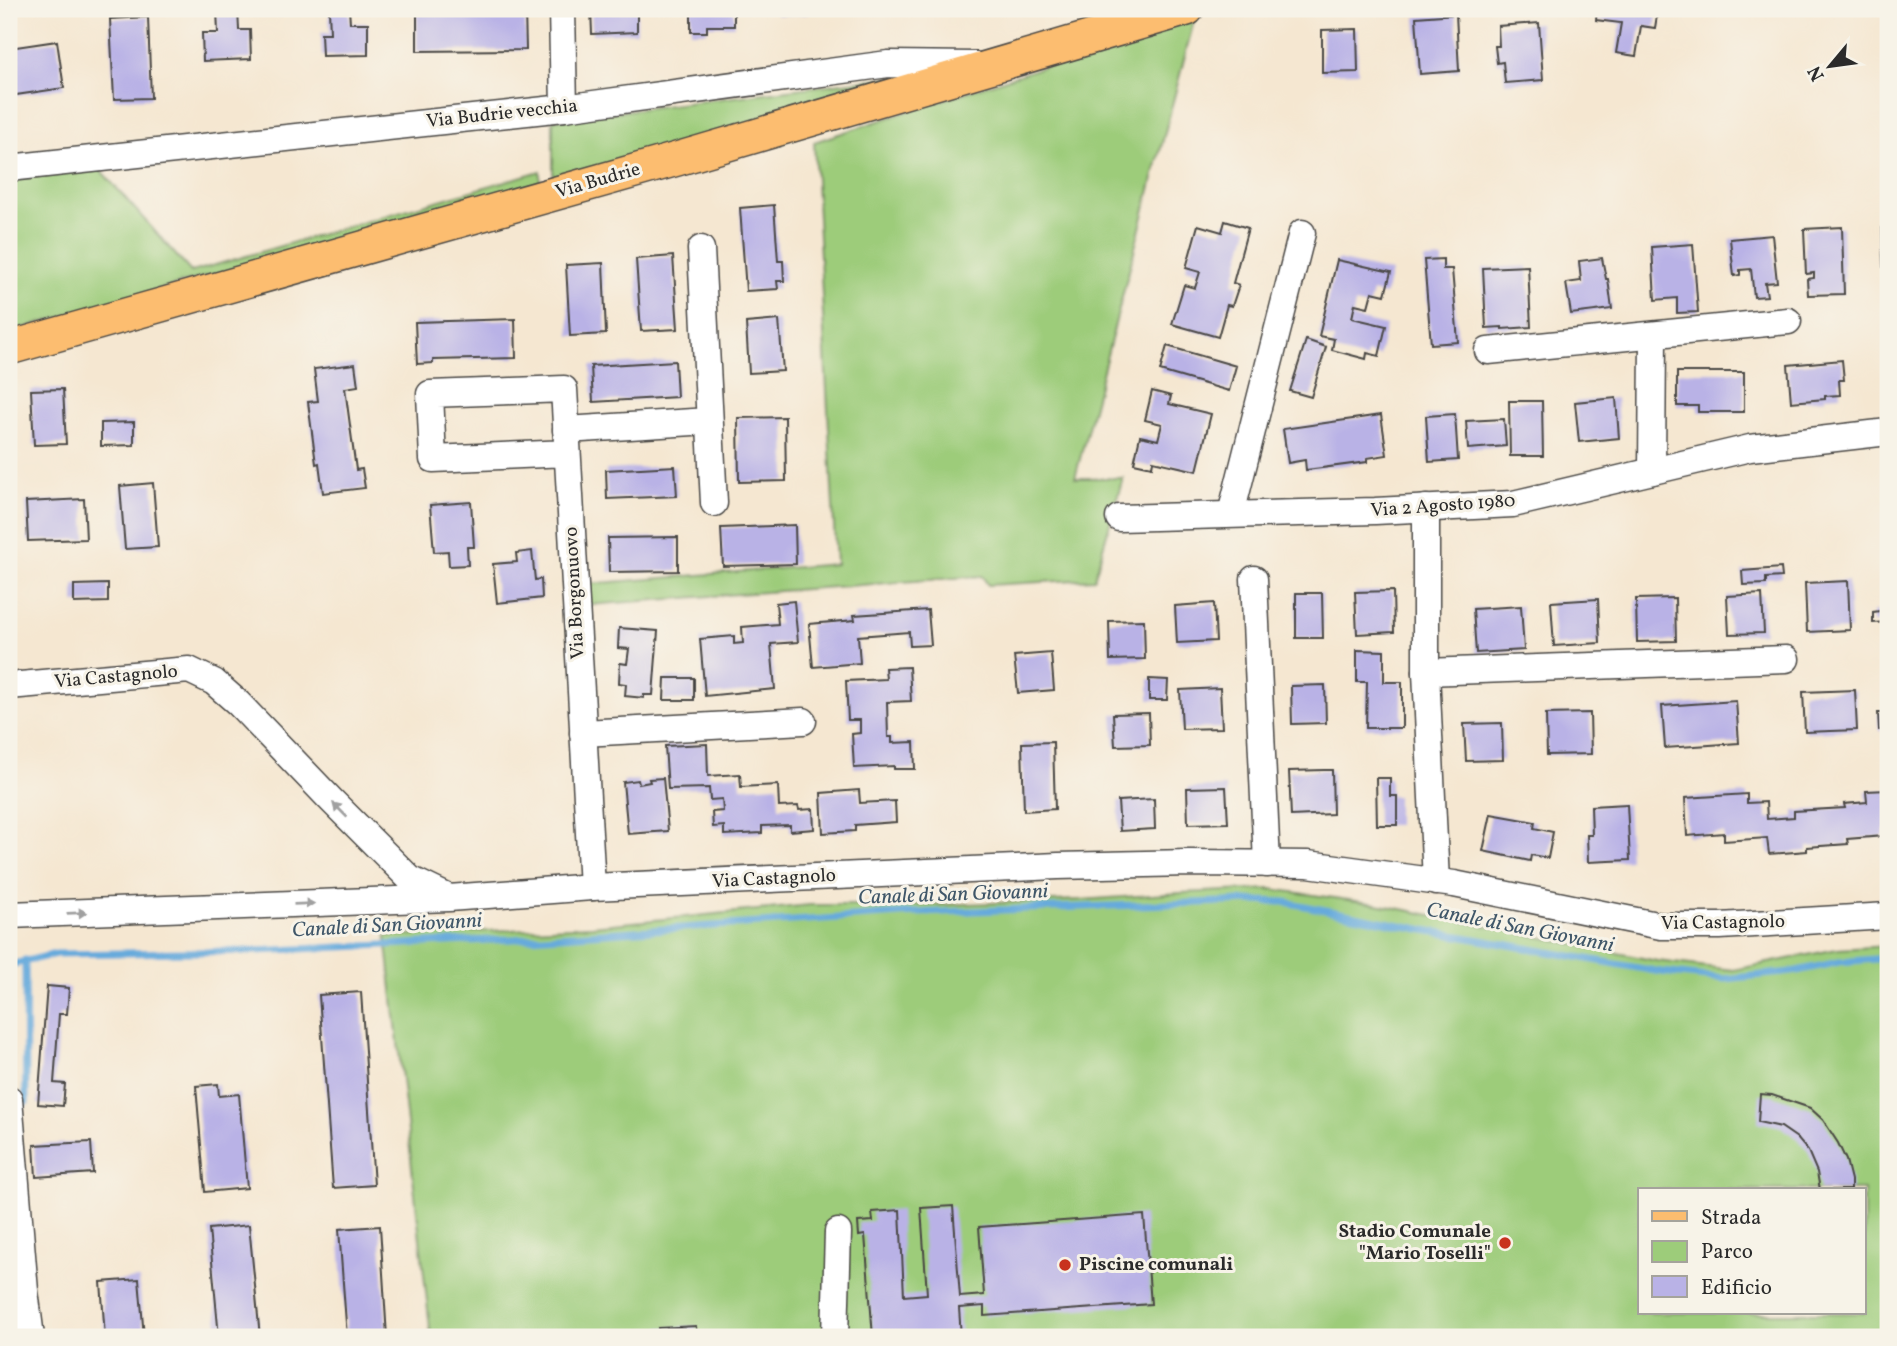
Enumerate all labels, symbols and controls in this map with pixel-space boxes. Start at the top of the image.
north arrow [1796,32,1866,102]
text: N [1802,61,1832,86]
street label: Via Budrie vecchia [425,93,579,135]
street label: Via Budrie [553,157,643,205]
street label: Via 2 Agosto 1980 [1370,488,1516,524]
street label: Via Borgonuovo [559,526,591,660]
street label: Via Castagnolo [53,659,179,695]
one-way arrow [333,802,349,819]
street label: Via Castagnolo [711,863,837,895]
water label: Canale di San Giovanni [857,877,1049,913]
water label: Canale di San Giovanni [1424,896,1617,961]
one-way arrow [294,898,316,909]
one-way arrow [66,907,88,918]
water label: Canale di San Giovanni [291,907,484,945]
street label: Via Castagnolo [1661,909,1785,937]
legend [1638,1188,1866,1314]
text: Strada [1701,1204,1762,1233]
place label: Stadio Comunale "Mario Toselli" [1339,1219,1491,1267]
marker: Stadio Comunale "Mario Toselli" [1497,1235,1513,1251]
text: Parco [1701,1238,1753,1267]
place label: Piscine comunali [1079,1252,1234,1278]
marker: Piscine comunali [1057,1257,1073,1273]
text: Edificio [1701,1274,1772,1303]

